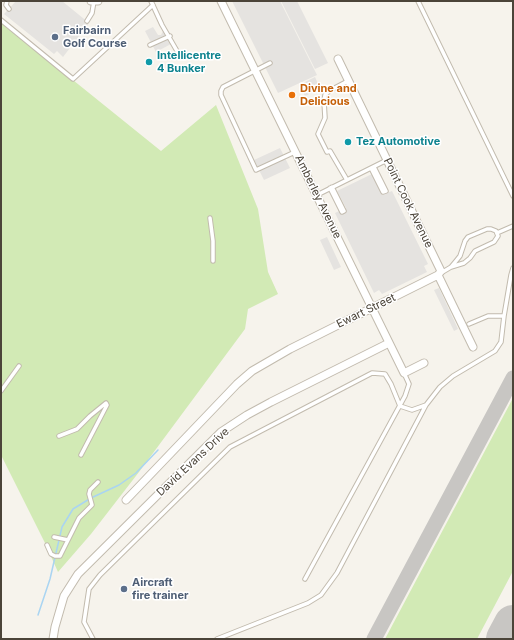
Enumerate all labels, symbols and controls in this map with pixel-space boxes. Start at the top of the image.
place label: Fairbairn Golf Course [63,24,127,50]
marker: Fairbairn Golf Course [50,32,60,42]
place label: Intellicentre 4 Bunker [157,49,221,75]
marker: Intellicentre 4 Bunker [144,57,154,67]
place label: Divine and Delicious [300,82,357,108]
marker: Divine and Delicious [287,90,297,100]
place label: Tez Automotive [356,135,440,149]
marker: Tez Automotive [343,137,353,147]
street label: Amberley Avenue [292,153,344,241]
street label: Point Cook Avenue [380,156,436,250]
street label: Ewart Street [334,291,398,331]
street label: David Evans Drive [154,425,232,499]
place label: Aircraft fire trainer [132,576,188,602]
marker: Aircraft fire trainer [119,584,129,594]

